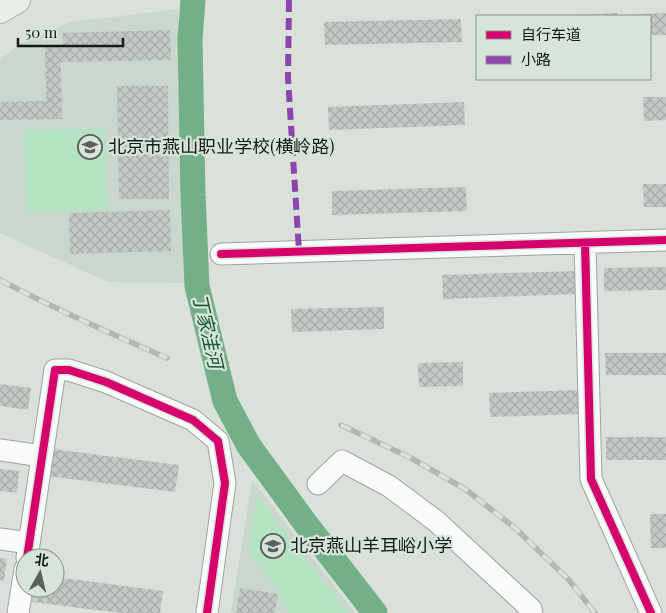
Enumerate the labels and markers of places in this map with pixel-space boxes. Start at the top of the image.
school or university icon: 北京市燕山职业学校(横岭路) [77,134,103,160]
place label: 北京市燕山职业学校(横岭路) [108,134,335,158]
school or university icon: 北京燕山羊耳峪小学 [260,533,286,559]
place label: 北京燕山羊耳峪小学 [290,533,452,557]

